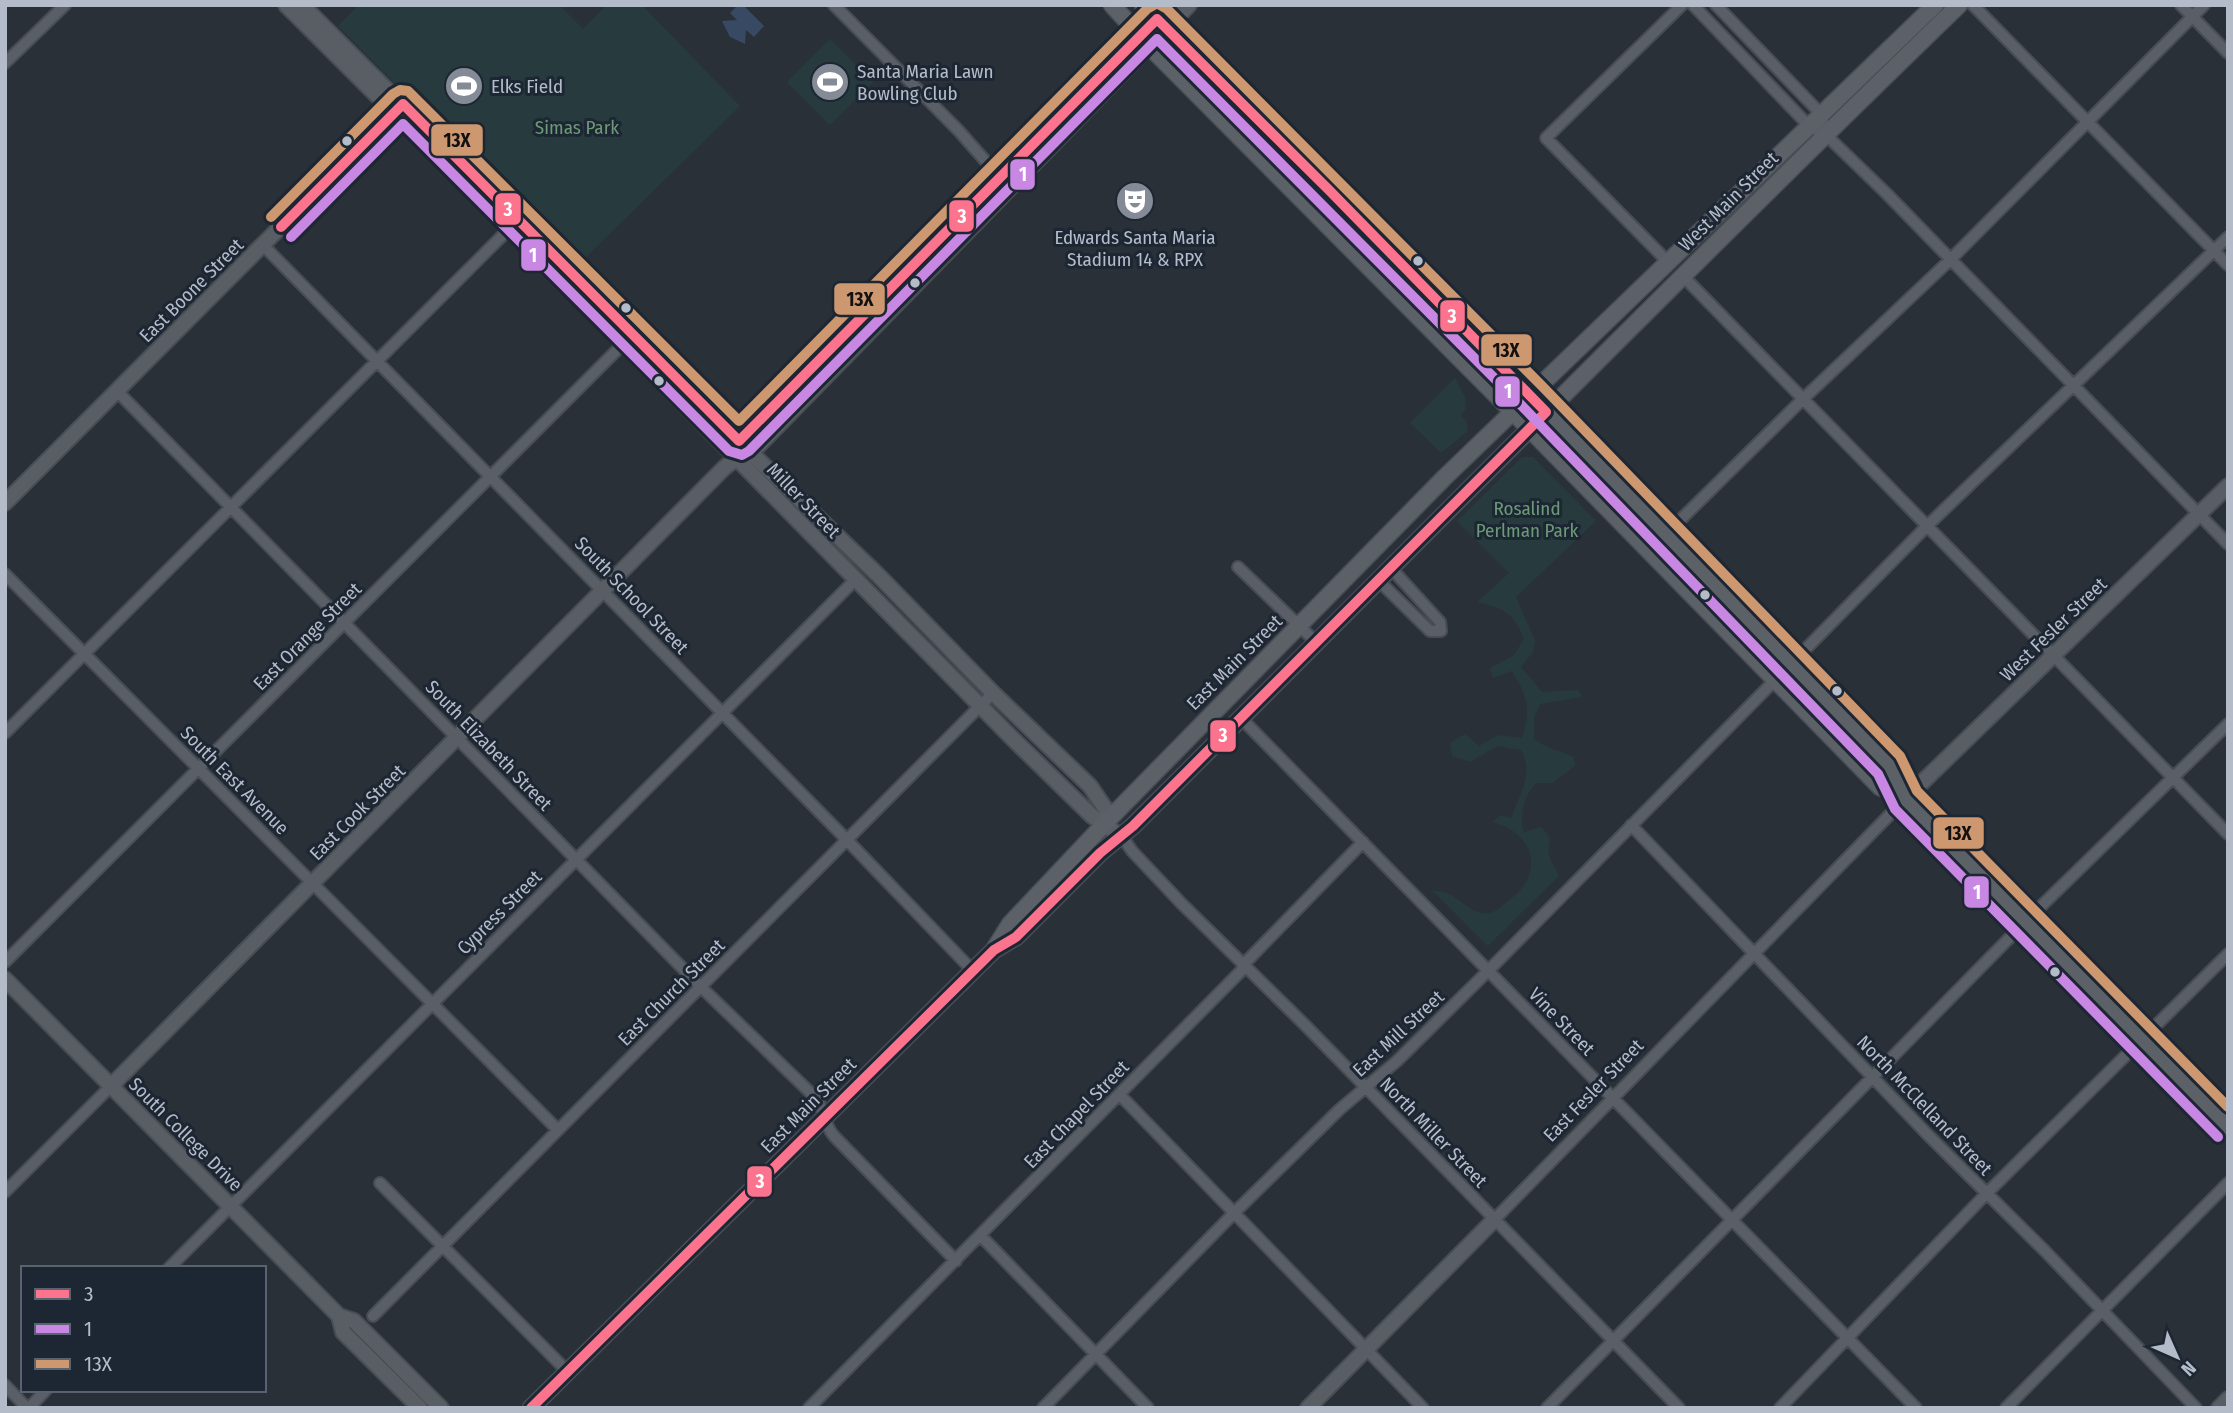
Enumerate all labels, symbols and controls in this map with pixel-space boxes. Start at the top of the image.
place label: Santa Maria Lawn Bowling Club [857,60,994,105]
sports icon: Santa Maria Lawn Bowling Club [809,61,851,103]
sports icon: Elks Field [443,65,485,107]
place label: Elks Field [491,75,563,98]
park label: Simas Park [535,116,619,139]
line badge: 13X [430,123,484,157]
text: 13X [443,129,471,152]
unlabelled marker [340,134,354,148]
street label: West Main Street [1674,146,1783,256]
line badge: 1 [1009,158,1036,191]
text: 1 [1019,163,1027,186]
theatre icon: Edwards Santa Maria Stadium 14 & RPX [1114,180,1156,222]
line badge: 3 [494,192,522,226]
text: 3 [503,198,513,221]
line badge: 3 [948,199,975,233]
text: 3 [957,205,967,228]
place label: Edwards Santa Maria Stadium 14 & RPX [1054,226,1216,271]
street label: East Boone Street [135,233,249,347]
line badge: 1 [520,238,547,272]
text: 1 [529,244,537,267]
unlabelled marker [1411,254,1425,268]
unlabelled marker [908,276,922,290]
line badge: 13X [833,282,886,316]
text: 13X [846,288,874,311]
line badge: 3 [1439,299,1466,333]
unlabelled marker [619,301,633,315]
text: 3 [1447,305,1457,328]
line badge: 13X [1480,333,1533,367]
text: 13X [1492,339,1520,362]
unlabelled marker [652,374,666,388]
line badge: 1 [1494,375,1521,408]
text: 1 [1504,380,1512,403]
street label: Miller Street [762,458,846,543]
park label: Rosalind Perlman Park [1476,497,1578,542]
street label: South School Street [570,532,694,659]
street label: West Fesler Street [1995,572,2112,686]
street label: East Orange Street [249,577,367,695]
unlabelled marker [1698,588,1712,602]
street label: East Main Street [1182,609,1287,715]
street label: South Elizabeth Street [421,675,557,816]
unlabelled marker [1830,684,1844,698]
line badge: 3 [1209,719,1237,753]
street label: South East Avenue [176,721,294,839]
text: 3 [1218,724,1228,747]
street label: East Cook Street [305,759,411,865]
line badge: 13X [1932,816,1985,850]
text: 13X [1944,822,1972,845]
street label: Cypress Street [452,865,547,959]
line badge: 1 [1963,875,1990,909]
text: 1 [1973,881,1981,904]
street label: East Church Street [613,934,730,1051]
unlabelled marker [2048,965,2062,979]
street label: Vine Street [1524,983,1600,1060]
street label: East Mill Street [1348,985,1449,1081]
street label: North McClelland Street [1852,1031,1998,1180]
street label: East Fesler Street [1539,1034,1649,1147]
street label: East Main Street [756,1052,861,1158]
street label: East Chapel Street [1019,1055,1134,1173]
street label: North Miller Street [1375,1072,1493,1193]
street label: South College Drive [124,1073,247,1196]
line badge: 3 [746,1165,773,1198]
text: 3 [755,1170,765,1193]
legend [21,1266,266,1392]
text: 3 [84,1281,93,1307]
text: 1 [84,1316,92,1342]
north arrow [2142,1322,2212,1392]
text: 13X [84,1351,113,1377]
text: N [2177,1357,2201,1381]

